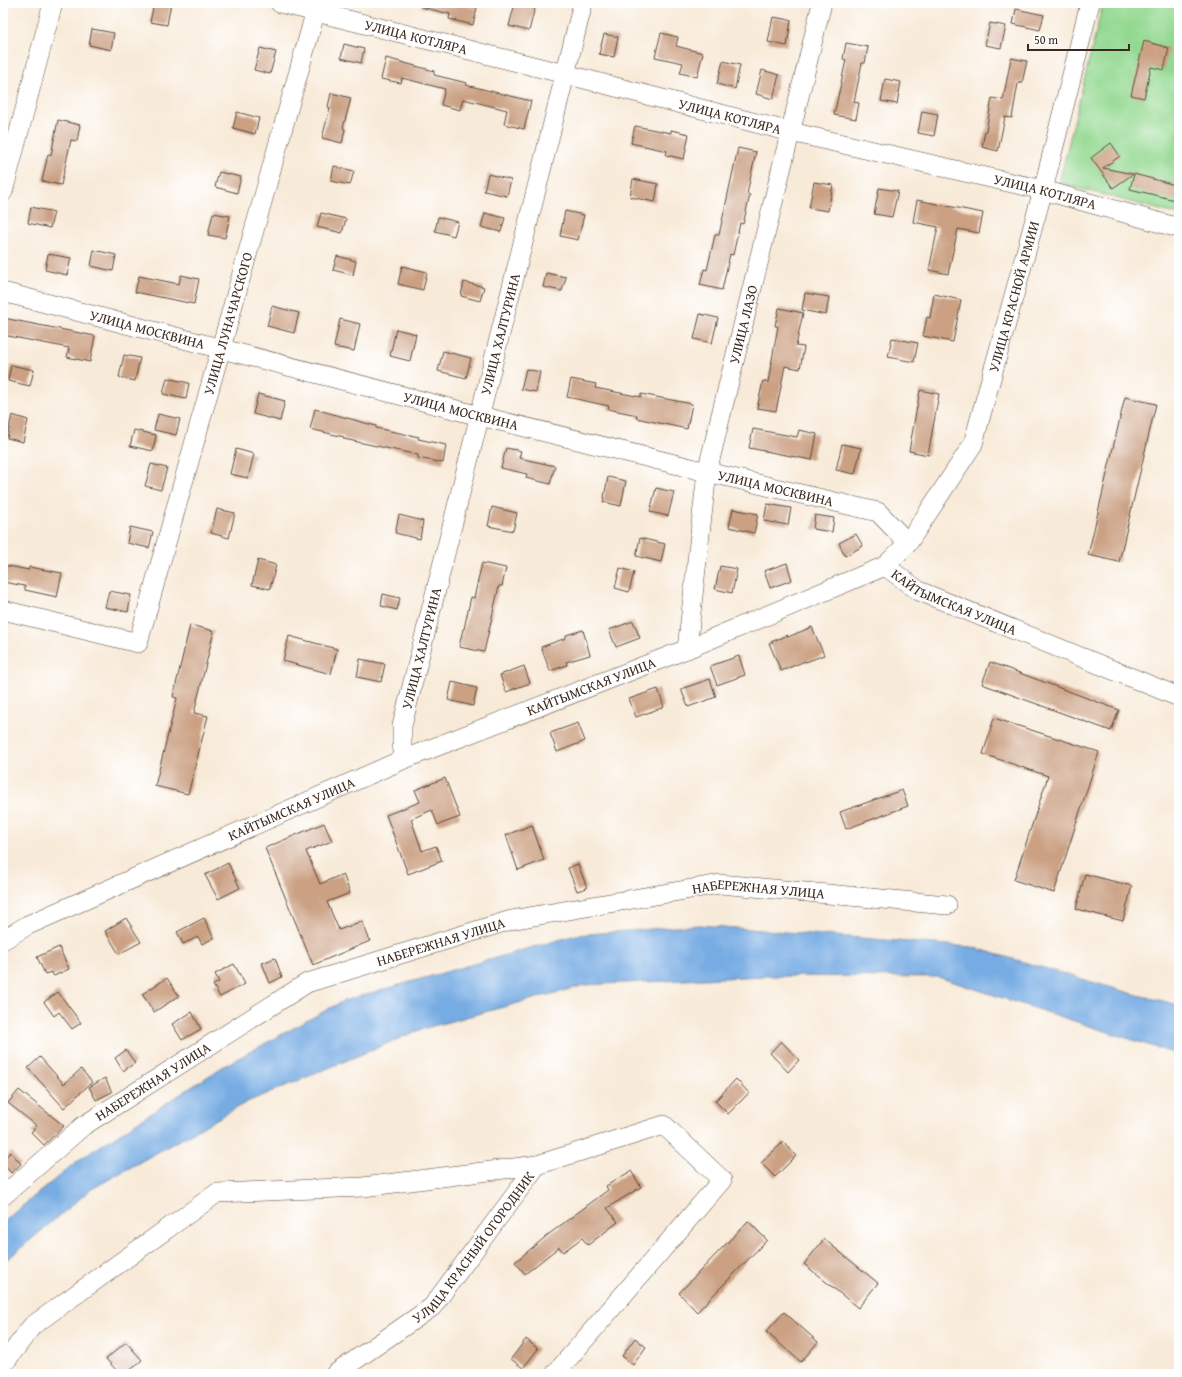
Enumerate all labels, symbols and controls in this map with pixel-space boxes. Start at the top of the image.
street label: УЛИЦА КОТЛЯРА [362,14,470,59]
scale bar [1028,26,1129,52]
text: 50 m [1034,31,1058,48]
street label: УЛИЦА КОТЛЯРА [676,94,784,139]
street label: УЛИЦА КОТЛЯРА [992,169,1099,215]
street label: УЛИЦА КРАСНОЙ АРМИИ [983,219,1044,374]
street label: УЛИЦА ЛУНАЧАРСКОГО [198,250,257,397]
street label: УЛИЦА ХАЛТУРИНА [475,271,525,397]
street label: УЛИЦА ЛАЗО [724,283,762,366]
street label: УЛИЦА МОСКВИНА [87,305,207,354]
street label: УЛИЦА МОСКВИНА [401,386,521,435]
street label: УЛИЦА МОСКВИНА [716,465,836,511]
street label: КАЙТЫМСКАЯ УЛИЦА [887,564,1020,640]
street label: УЛИЦА ХАЛТУРИНА [397,585,446,711]
street label: КАЙТЫМСКАЯ УЛИЦА [524,652,659,720]
street label: КАЙТЫМСКАЯ УЛИЦА [225,772,358,846]
street label: НАБЕРЕЖНАЯ УЛИЦА [690,874,826,904]
street label: НАБЕРЕЖНАЯ УЛИЦА [374,912,508,971]
street label: НАБЕРЕЖНАЯ УЛИЦА [91,1037,215,1126]
street label: УЛИЦА КРАСНЫЙ ОГОРОДНИК [408,1167,539,1328]

